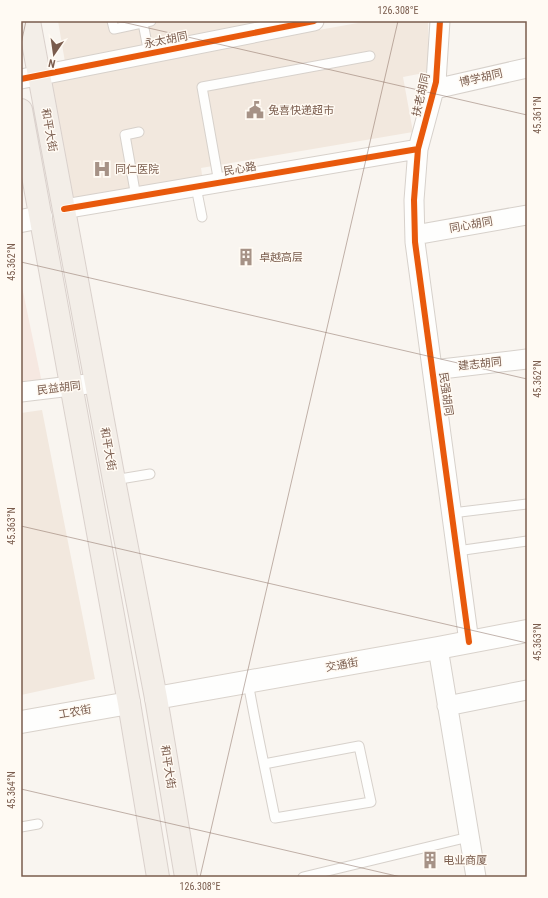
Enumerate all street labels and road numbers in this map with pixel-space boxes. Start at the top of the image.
street label: 永太胡同 [143,29,189,51]
street label: 博学胡同 [458,67,504,89]
street label: 扶老胡同 [410,72,432,118]
street label: 和平大街 [39,107,59,153]
street label: 民心路 [223,160,257,178]
street label: 同心胡同 [448,215,494,235]
street label: 建志胡同 [457,355,503,373]
street label: 民强胡同 [437,371,455,417]
street label: 民益胡同 [36,379,82,397]
street label: 和平大街 [98,426,118,472]
street label: 交通街 [325,656,359,674]
street label: 工农街 [58,703,92,721]
street label: 和平大街 [158,744,178,790]

